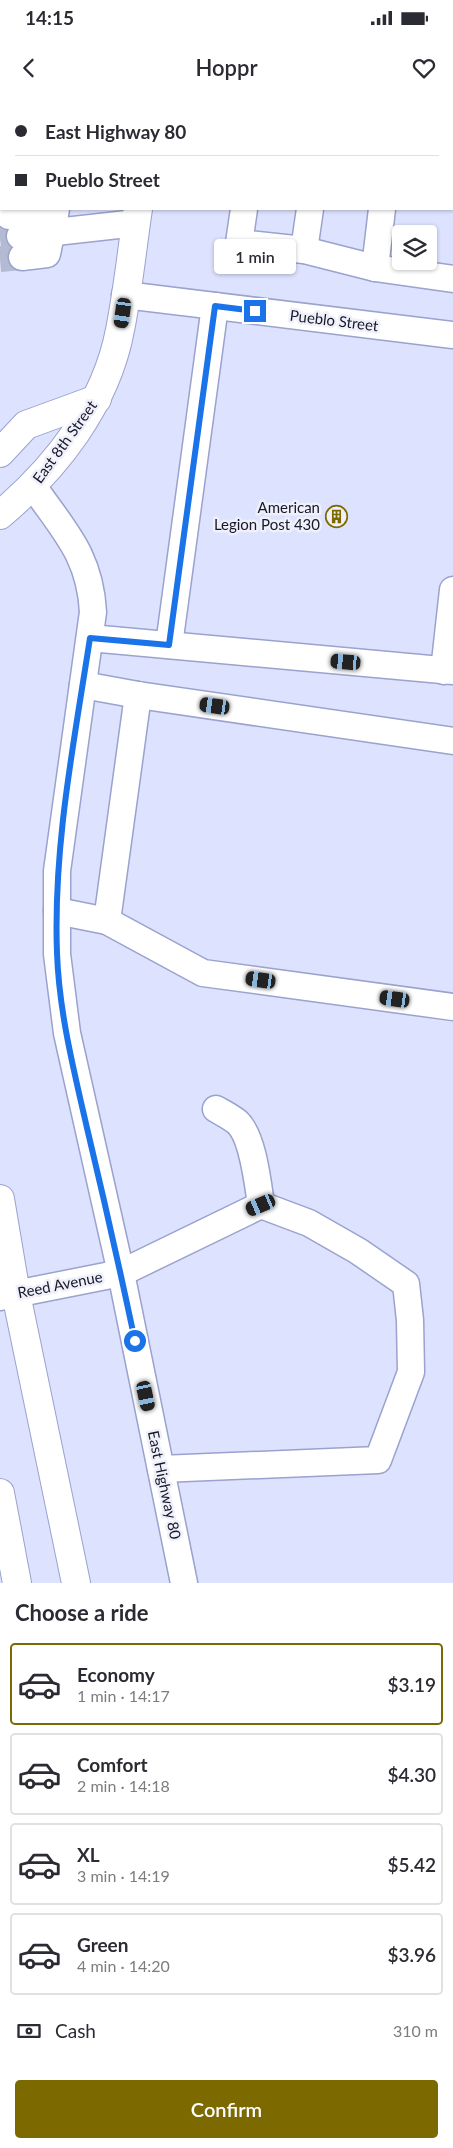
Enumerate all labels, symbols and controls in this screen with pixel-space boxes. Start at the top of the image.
text: 14:15 [25,6,74,29]
icon: back [15,54,43,82]
text: Hoppr [195,54,258,81]
icon: heart [410,54,438,82]
text: East Highway 80 [45,120,186,143]
text: Pueblo Street [45,168,160,191]
map controls [392,225,437,270]
button: layers [392,225,437,270]
callout: 1 min [214,238,296,274]
text: 1 min [235,247,275,266]
car [113,297,132,329]
route end [244,300,266,322]
street label: Pueblo Street [289,306,380,334]
street label: East 8th Street [28,396,100,486]
place label: American Legion Post 430 [214,498,320,533]
building icon: American Legion Post 430 [324,505,348,529]
car [330,653,361,671]
car [199,696,230,716]
car [245,970,276,990]
car [379,989,410,1009]
car [244,1192,277,1218]
street label: Reed Avenue [16,1267,104,1301]
route start [124,1330,146,1352]
car [135,1380,156,1412]
street label: East Highway 80 [145,1429,185,1541]
text: Choose a ride [15,1599,149,1626]
icon: car [17,1662,62,1707]
text: Economy [77,1663,155,1686]
text: $3.19 [387,1673,436,1696]
text: 1 min · 14:17 [77,1686,170,1705]
icon: car [17,1752,62,1797]
text: Comfort [77,1753,148,1776]
text: $4.30 [387,1763,436,1786]
text: 2 min · 14:18 [77,1776,170,1795]
icon: car [17,1842,62,1887]
text: XL [77,1843,100,1866]
text: $5.42 [387,1853,436,1876]
text: 3 min · 14:19 [77,1866,170,1885]
icon: car [17,1932,62,1977]
text: Green [77,1933,128,1956]
text: $3.96 [387,1943,436,1966]
text: 4 min · 14:20 [77,1956,170,1975]
icon: cash [15,2017,43,2045]
text: Cash [55,2019,96,2042]
text: 310 m [393,2021,438,2040]
button: Confirm [15,2080,438,2138]

